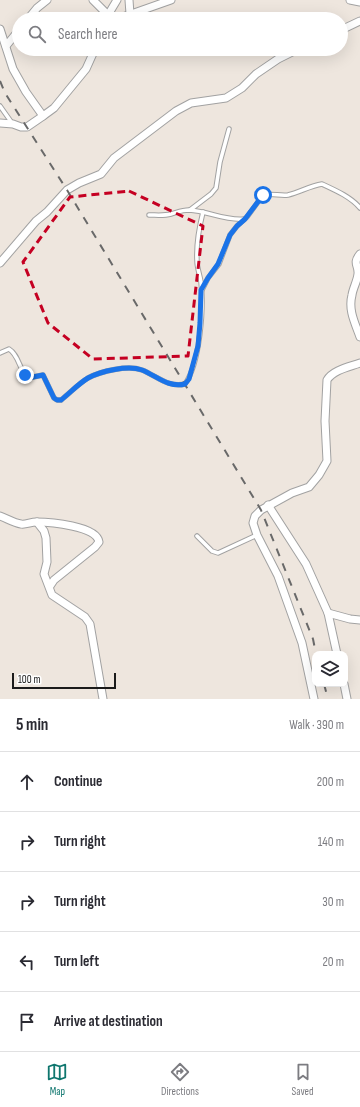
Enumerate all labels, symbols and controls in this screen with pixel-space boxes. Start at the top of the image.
search box [12,12,348,56]
icon: search [26,23,48,45]
text: Search here [58,25,118,44]
route start [254,186,272,204]
route end [16,366,34,384]
map controls [312,651,348,687]
button: layers [312,651,348,687]
scale bar [12,671,116,690]
text: 100 m [18,673,40,686]
text: 5 min [16,715,48,735]
text: Walk · 390 m [289,717,344,733]
icon: ahead [16,771,38,793]
text: Continue [54,772,103,791]
text: 200 m [317,774,344,790]
icon: right [16,831,38,853]
text: Turn right [54,832,106,851]
text: 140 m [318,834,344,850]
icon: right [16,891,38,913]
text: Turn right [54,892,106,911]
text: 30 m [322,894,344,910]
icon: left [16,951,38,973]
text: Turn left [54,952,99,971]
text: 20 m [322,954,344,970]
icon: arrive [16,1011,38,1033]
text: Arrive at destination [54,1012,163,1031]
tab: Map [46,1061,68,1098]
tab: Directions [161,1061,199,1098]
tab: Saved [292,1061,314,1098]

